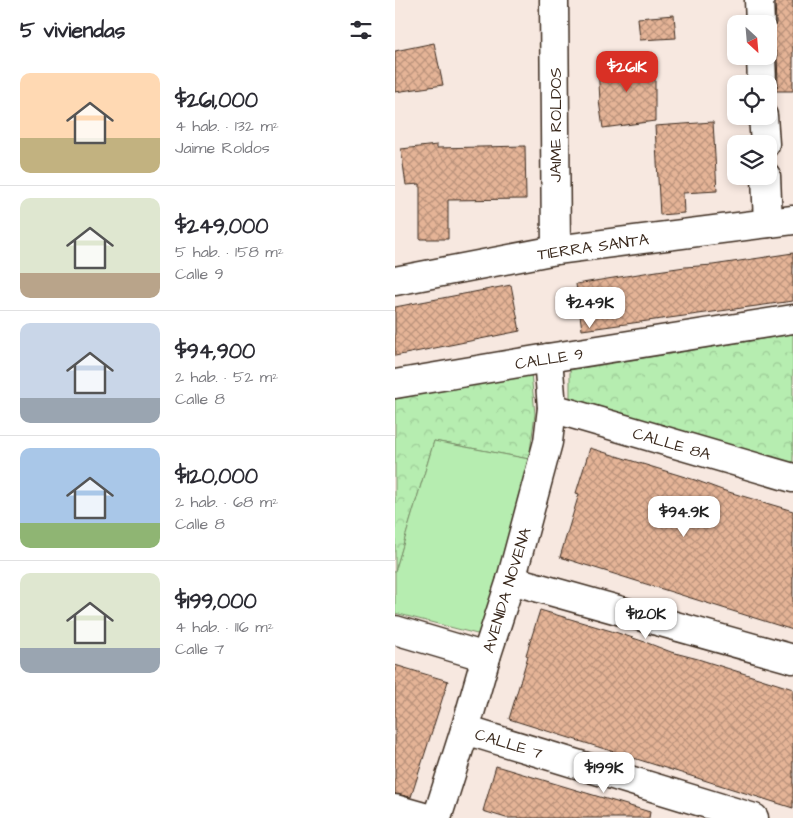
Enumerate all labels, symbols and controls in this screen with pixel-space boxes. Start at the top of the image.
north arrow [727,15,777,65]
map controls [727,15,777,185]
text: 5 viviendas [20,16,125,45]
icon: filters [347,16,375,44]
pin: $261K [592,51,662,93]
text: $261K [607,56,647,78]
street label: JAIME ROLDOS [545,68,567,182]
button: locate [727,75,777,125]
text: $261,000 [175,86,258,115]
icon: home [60,93,120,153]
text: 4 hab. · 132 m² [175,115,279,137]
button: layers [727,135,777,185]
text: Jaime Roldos [175,137,270,159]
text: $249,000 [175,212,268,241]
icon: home [60,218,120,278]
street label: TIERRA SANTA [536,228,650,266]
text: 5 hab. · 158 m² [175,241,284,263]
text: Calle 9 [175,263,224,285]
pin: $249K [555,286,625,329]
text: $249K [566,292,614,314]
text: $94,900 [175,337,255,366]
icon: home [60,343,120,403]
street label: CALLE 9 [513,343,585,375]
text: 2 hab. · 52 m² [175,366,278,388]
text: Calle 8 [175,388,225,410]
street label: CALLE 8A [630,422,713,466]
text: $120,000 [175,462,258,491]
icon: home [60,468,120,528]
text: 2 hab. · 68 m² [175,491,278,513]
pin: $94.9K [643,496,725,538]
text: $94.9K [659,501,709,523]
text: Calle 8 [175,513,225,535]
street label: AVENIDA NOVENA [477,525,536,656]
text: $199,000 [175,587,257,616]
icon: home [60,593,120,653]
pin: $120K [611,598,681,640]
text: $120K [626,603,666,625]
text: 4 hab. · 116 m² [175,616,274,638]
text: Calle 7 [175,638,224,660]
street label: CALLE 7 [472,723,545,765]
pin: $199K [569,752,639,794]
text: $199K [585,757,623,779]

